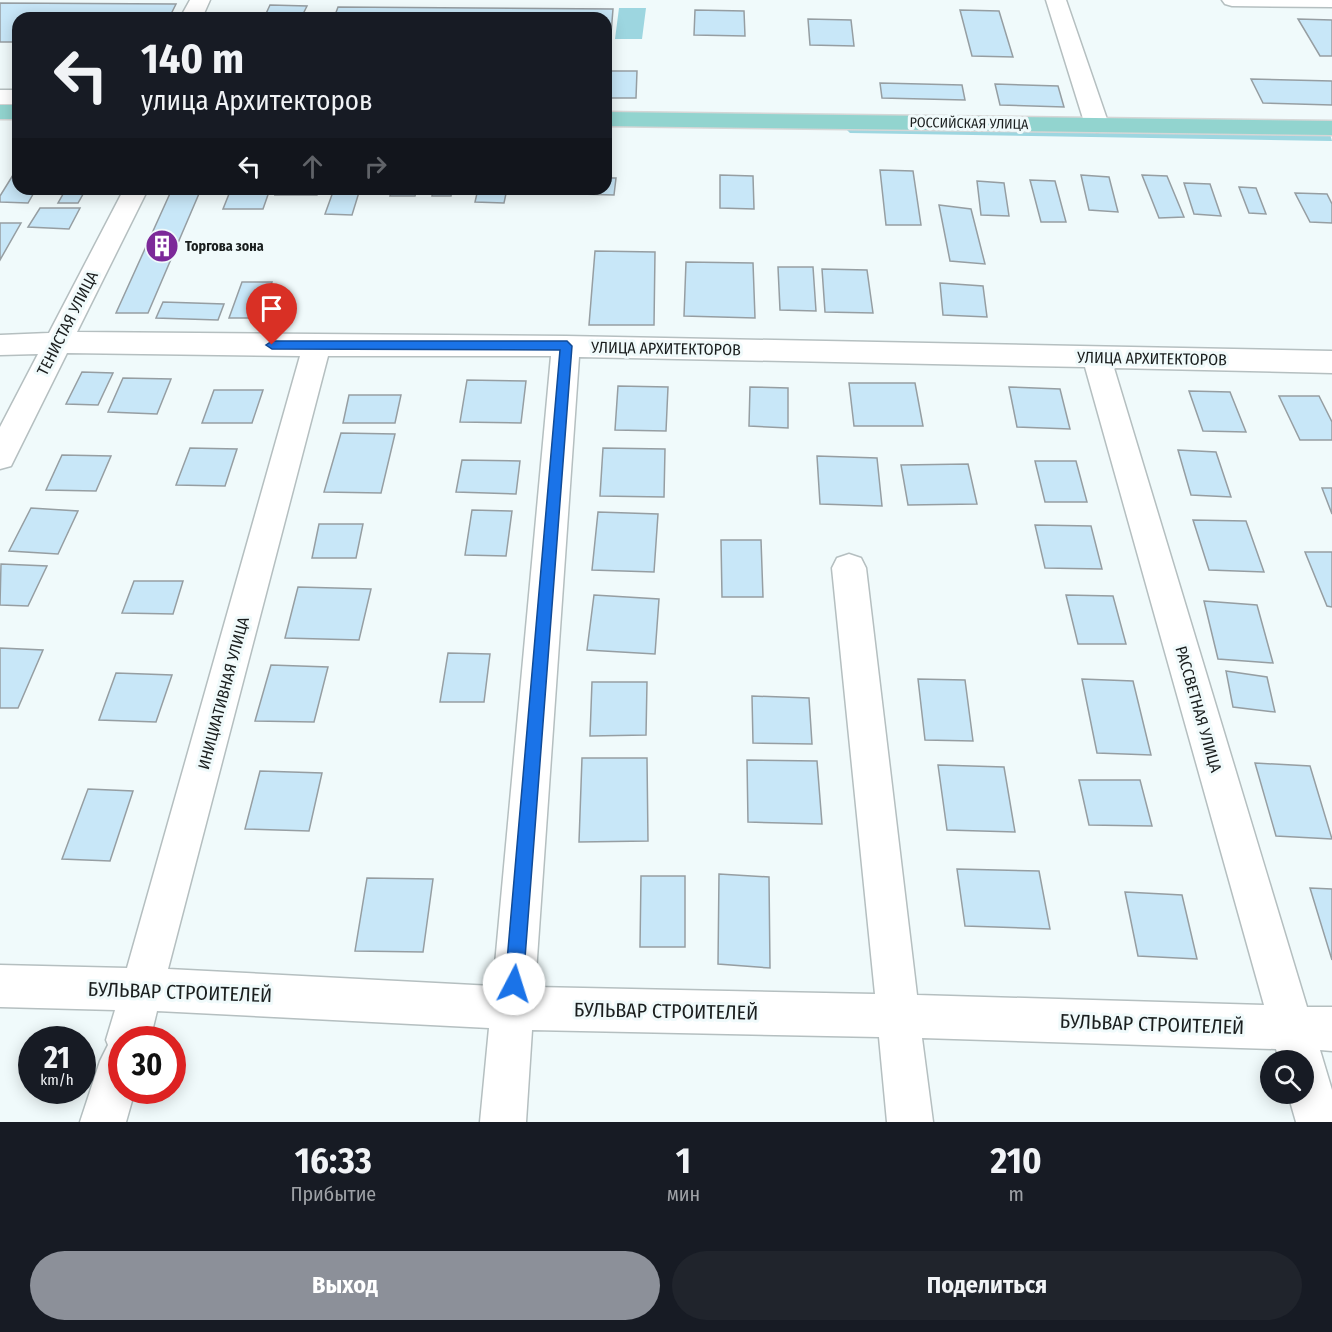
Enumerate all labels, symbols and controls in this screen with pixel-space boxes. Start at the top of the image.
text: 140 m [141,34,244,84]
icon: left [42,36,120,114]
text: улица Архитекторов [141,85,373,117]
street label: РОССИЙСКАЯ УЛИЦА [909,114,1029,133]
icon: left [233,150,266,183]
icon: ahead [296,150,329,183]
icon: right [359,150,392,183]
building icon: Торгова зона [144,228,180,264]
place label: Торгова зона [185,238,264,255]
street label: ТЕНИСТАЯ УЛИЦА [33,267,102,379]
pin [246,283,297,345]
icon: arrive [255,292,288,325]
street label: УЛИЦА АРХИТЕКТОРОВ [590,338,741,359]
street label: УЛИЦА АРХИТЕКТОРОВ [1076,348,1227,369]
street label: ИНИЦИАТИВНАЯ УЛИЦА [194,614,253,772]
street label: РАССВЕТНАЯ УЛИЦА [1171,644,1226,775]
position arrow [482,952,546,1016]
street label: БУЛЬВАР СТРОИТЕЛЕЙ [87,977,273,1007]
street label: БУЛЬВАР СТРОИТЕЛЕЙ [574,997,758,1025]
street label: БУЛЬВАР СТРОИТЕЛЕЙ [1059,1009,1245,1039]
speed limit sign: 30 [108,1026,186,1104]
text: 21 [44,1040,70,1076]
map controls [1260,1050,1314,1104]
button: search [1260,1050,1314,1104]
text: km/h [40,1071,74,1089]
text: 16:33 [295,1139,372,1183]
text: 1 [676,1139,691,1183]
text: 210 [991,1139,1042,1183]
text: Прибытие [290,1182,376,1206]
text: мин [667,1182,700,1206]
text: m [1008,1182,1024,1206]
button: Выход [30,1251,660,1320]
button: Поделиться [672,1251,1302,1320]

